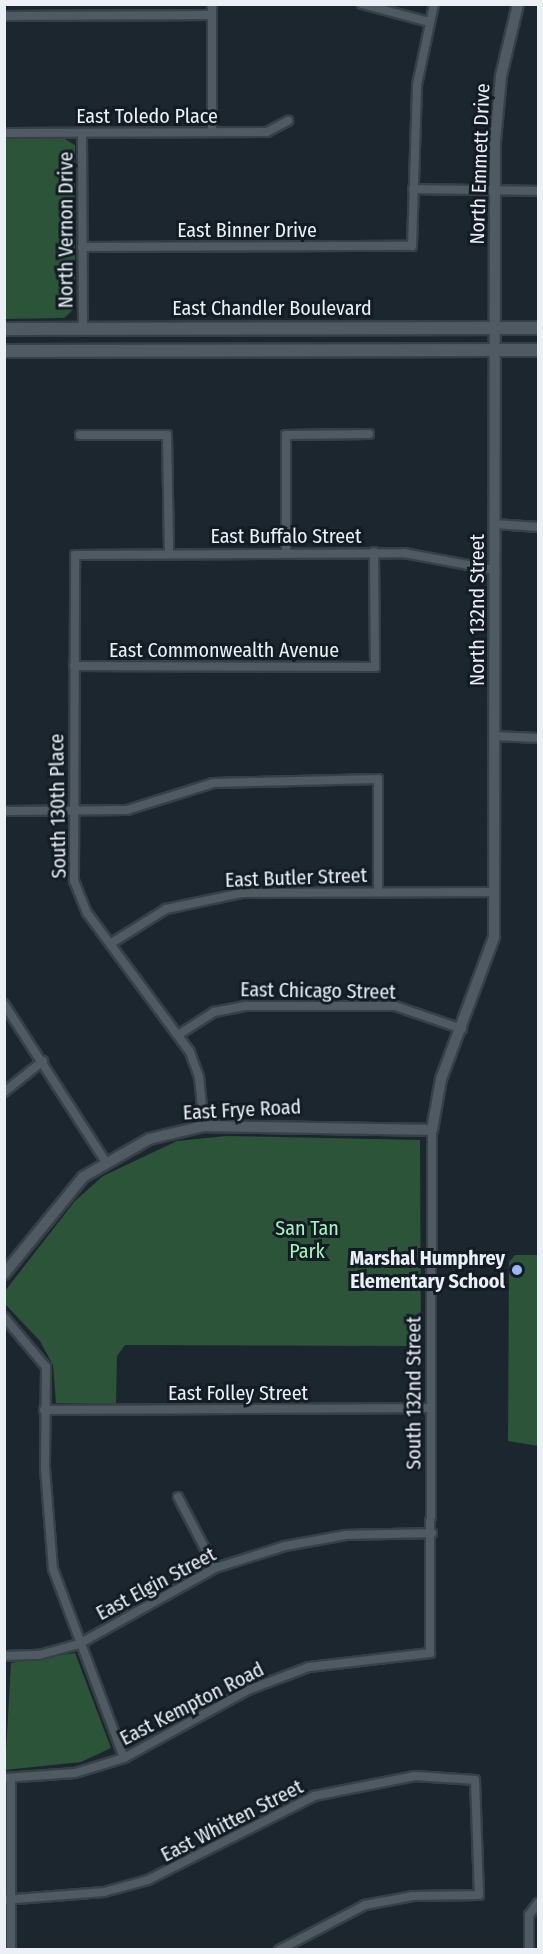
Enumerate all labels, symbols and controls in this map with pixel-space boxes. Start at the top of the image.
street label: North Emmett Drive [465,83,495,245]
street label: East Toledo Place [76,104,218,128]
street label: North Vernon Drive [54,152,78,308]
street label: East Binner Drive [177,218,317,242]
street label: East Chandler Boulevard [172,296,372,320]
street label: East Buffalo Street [211,524,361,548]
street label: North 132nd Street [465,534,489,686]
street label: East Commonwealth Avenue [109,638,339,662]
street label: South 130th Place [45,733,71,879]
street label: East Butler Street [225,864,367,892]
street label: East Chicago Street [240,978,396,1004]
street label: East Frye Road [182,1095,302,1125]
park label: San Tan Park [275,1217,339,1264]
place label: Marshal Humphrey Elementary School [350,1246,505,1293]
marker: Marshal Humphrey Elementary School [510,1263,524,1277]
street label: South 132nd Street [402,1316,426,1470]
street label: East Folley Street [168,1381,308,1405]
street label: East Elgin Street [92,1542,220,1626]
street label: East Kempton Road [116,1657,268,1751]
street label: East Whitten Street [157,1775,307,1867]

